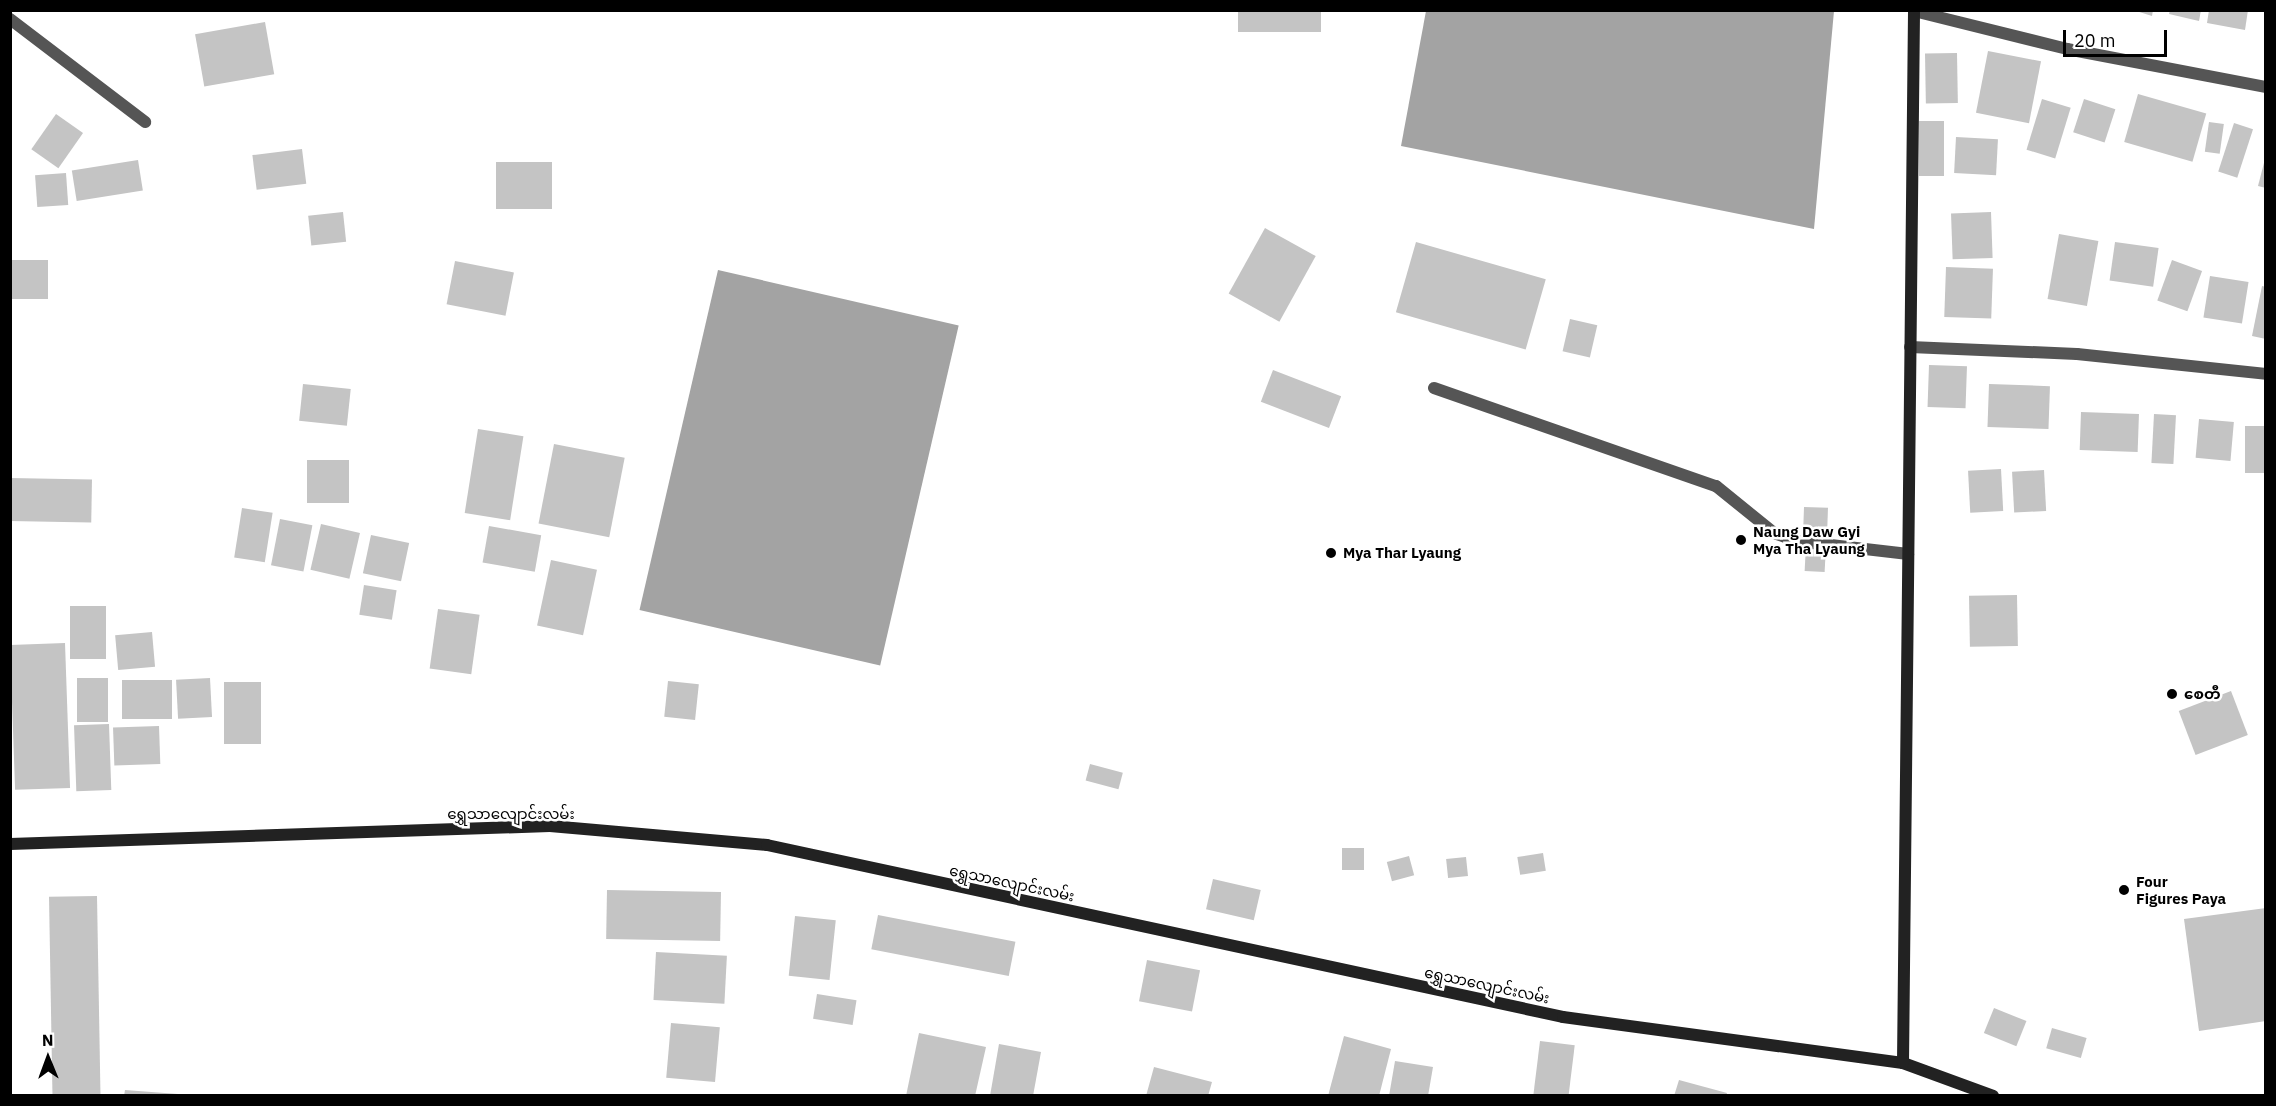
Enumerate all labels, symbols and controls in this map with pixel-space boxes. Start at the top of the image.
scale bar [2066,18,2170,56]
text: 20 m [2074,29,2116,52]
place label: Naung Daw Gyi Mya Tha Lyaung [1753,522,1865,557]
marker: Naung Daw Gyi Mya Tha Lyaung [1734,533,1748,547]
place label: Mya Thar Lyaung [1343,544,1461,562]
marker: Mya Thar Lyaung [1324,546,1338,560]
place label: စေတီ [2184,685,2221,703]
marker: စေတီ [2165,687,2179,701]
street label: ရွှေသာလျောင်းလမ်း [447,805,575,823]
street label: ရွှေသာလျောင်းလမ်း [948,861,1076,905]
place label: Four Figures Paya [2136,872,2226,907]
marker: Four Figures Paya [2117,883,2131,897]
street label: ရွှေသာလျောင်းလမ်း [1423,963,1551,1007]
north arrow [18,1028,78,1088]
text: N [42,1030,54,1050]

